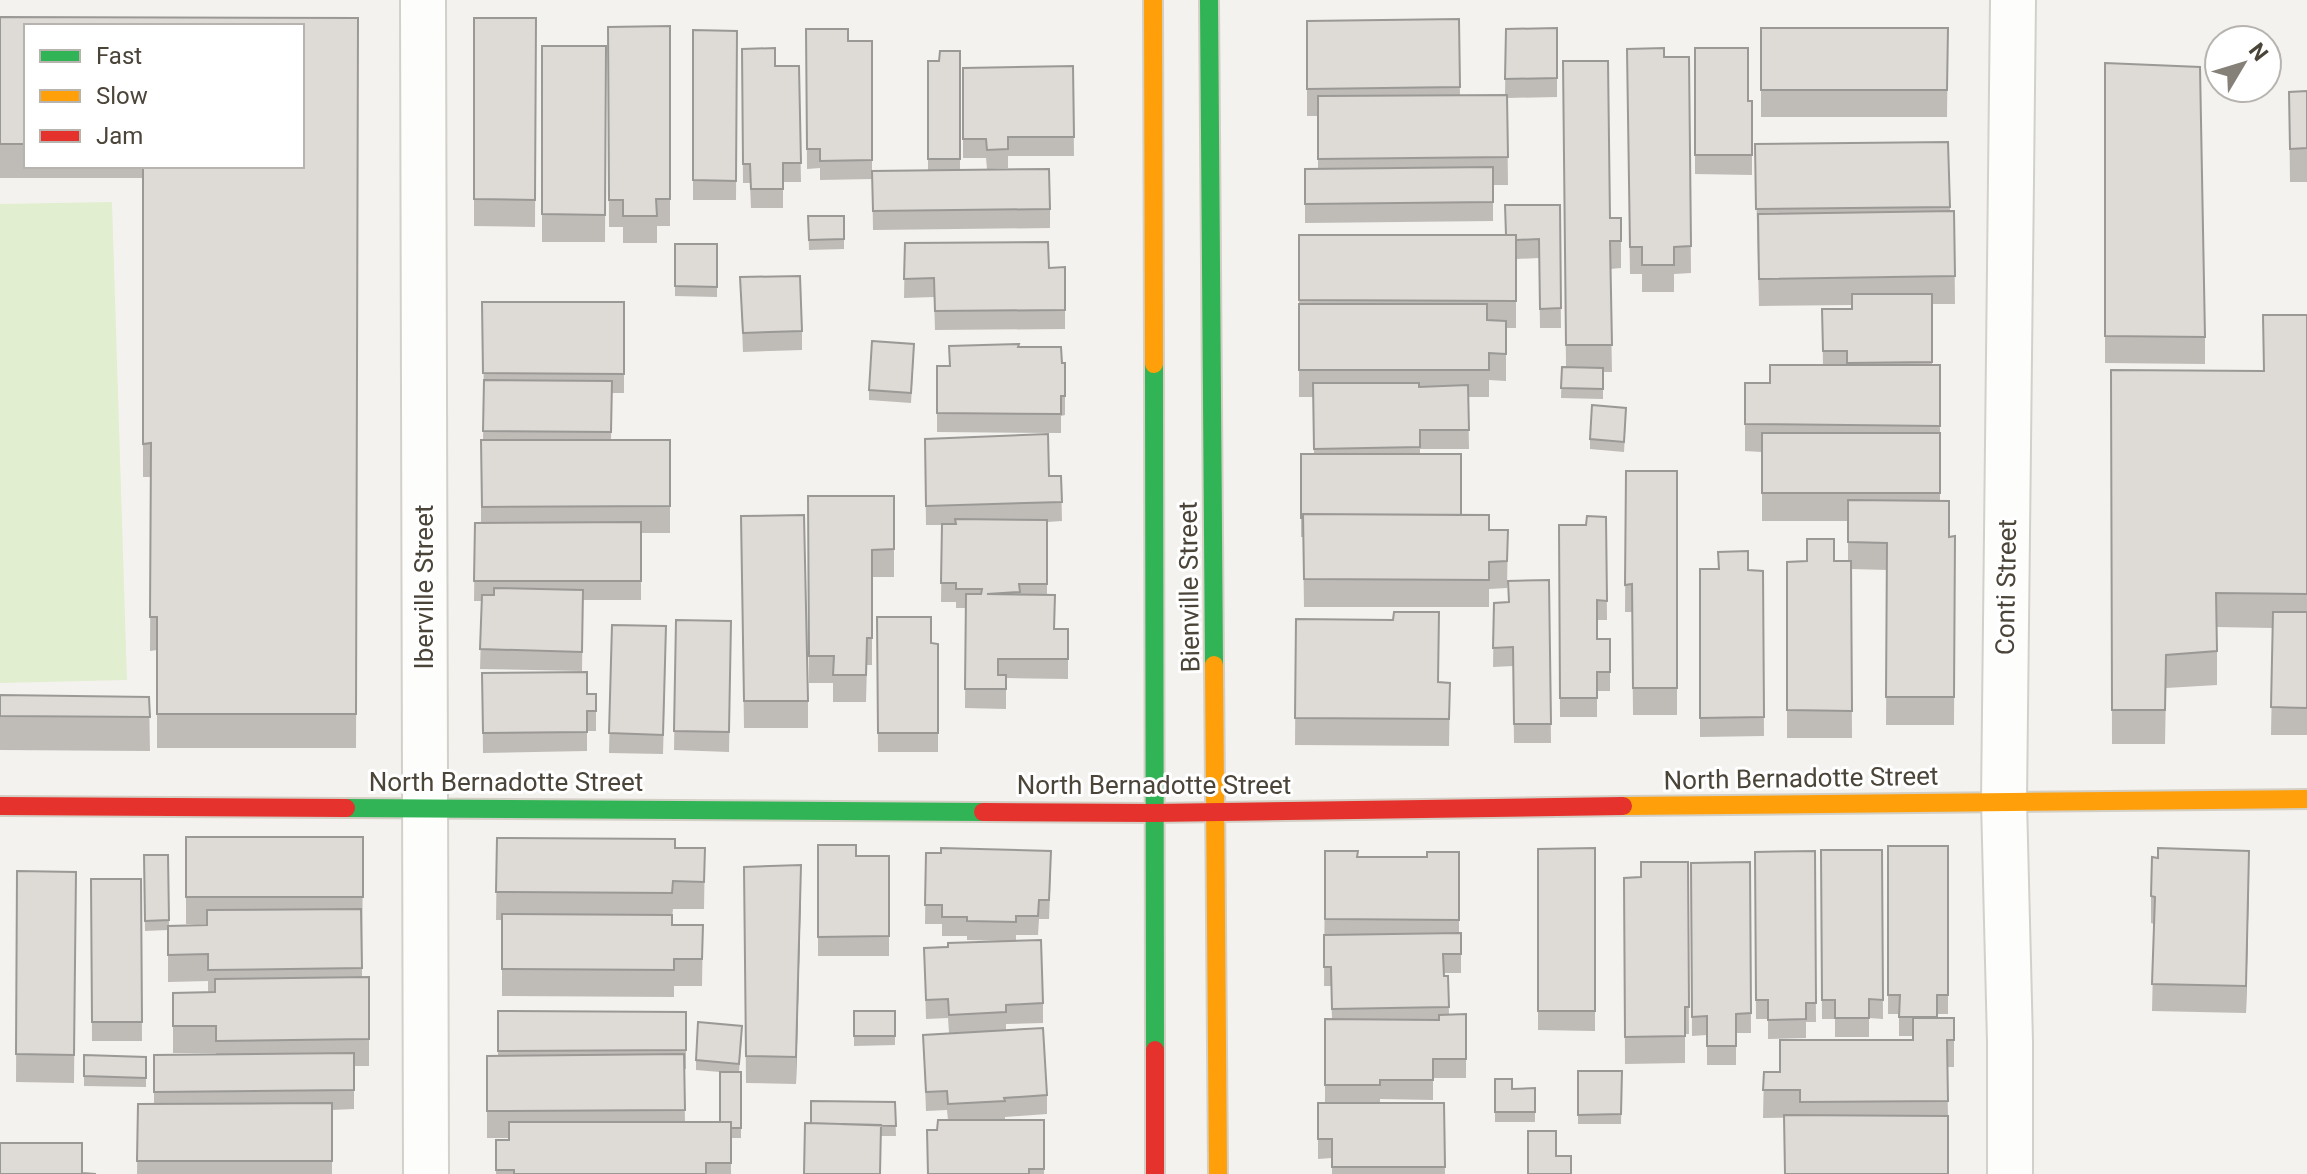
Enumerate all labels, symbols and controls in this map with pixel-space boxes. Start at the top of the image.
legend [24,24,304,168]
north arrow [2203,24,2283,104]
text: N [2244,38,2273,66]
text: Fast [96,42,142,70]
text: Slow [96,82,148,110]
text: Jam [96,122,143,150]
street label: Bienville Street [1173,501,1205,673]
street label: Iberville Street [409,505,439,669]
street label: Conti Street [1990,519,2022,655]
street label: North Bernadotte Street [1663,761,1939,795]
street label: North Bernadotte Street [369,767,643,797]
street label: North Bernadotte Street [1017,770,1291,800]

